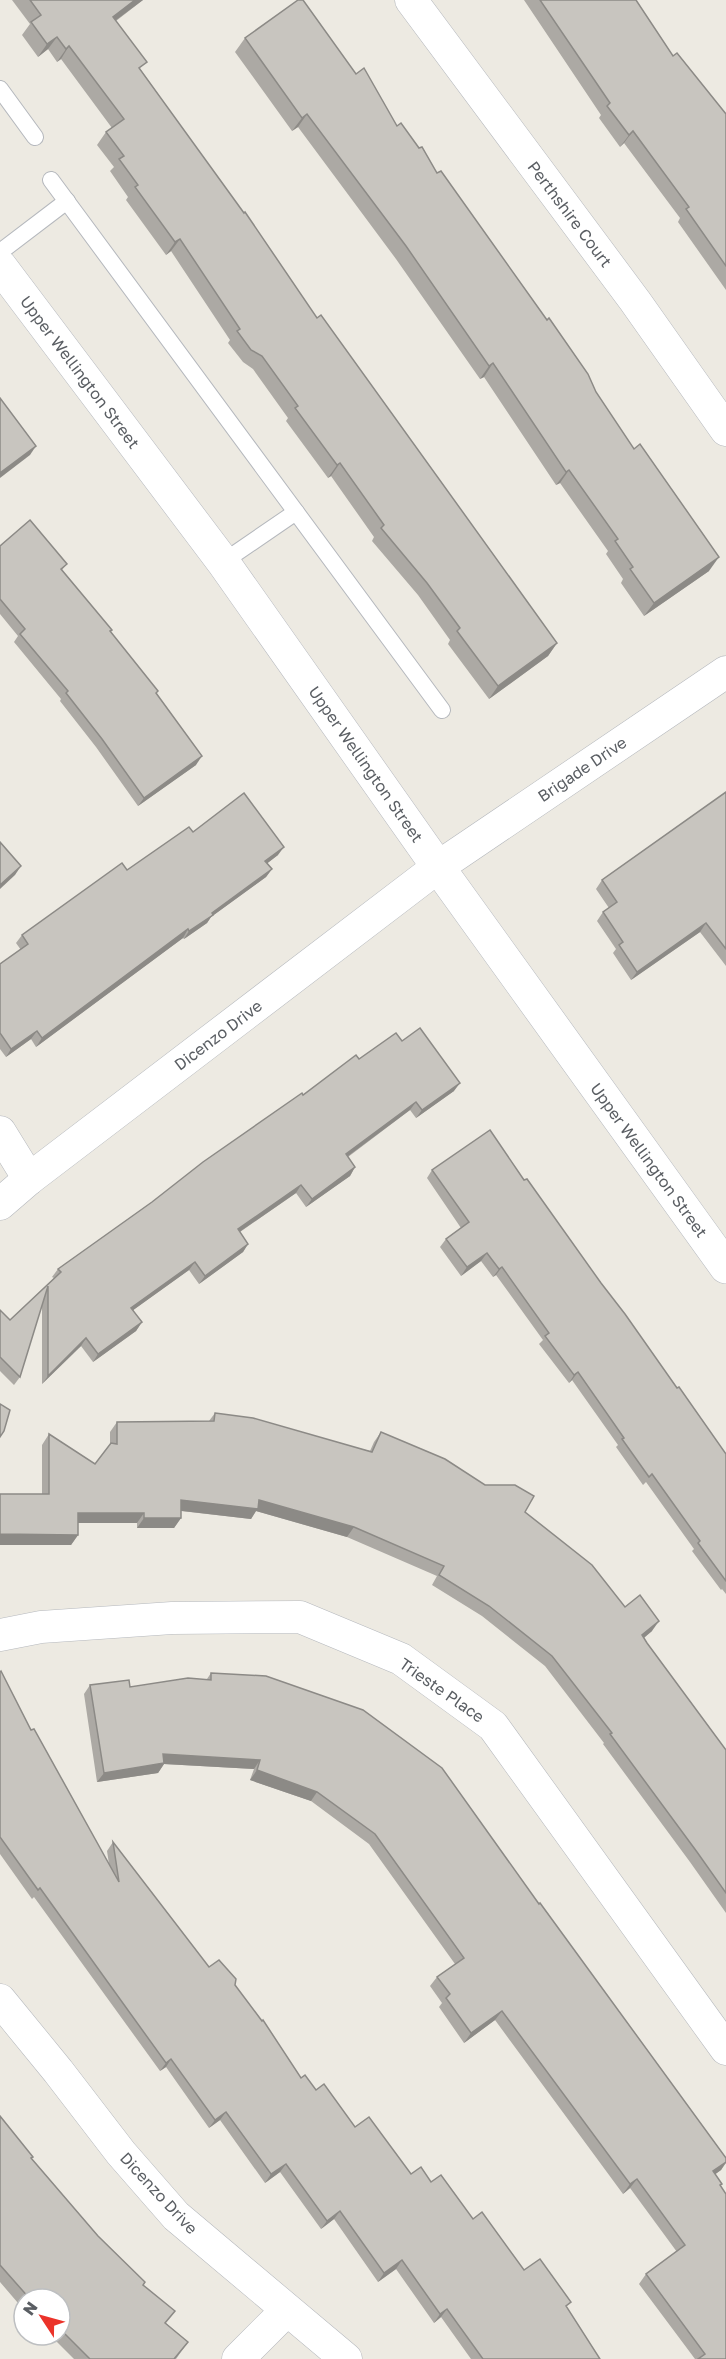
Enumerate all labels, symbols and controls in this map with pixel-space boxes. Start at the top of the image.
street label: Perthshire Court [524,157,616,271]
street label: Upper Wellington Street [16,292,144,452]
street label: Upper Wellington Street [304,682,428,846]
street label: Brigade Drive [534,732,630,806]
street label: Dicenzo Drive [170,995,266,1075]
street label: Upper Wellington Street [586,1079,712,1241]
street label: Trieste Place [396,1653,488,1727]
street label: Dicenzo Drive [116,2148,202,2238]
north arrow [12,2287,72,2347]
text: N [18,2297,42,2319]

